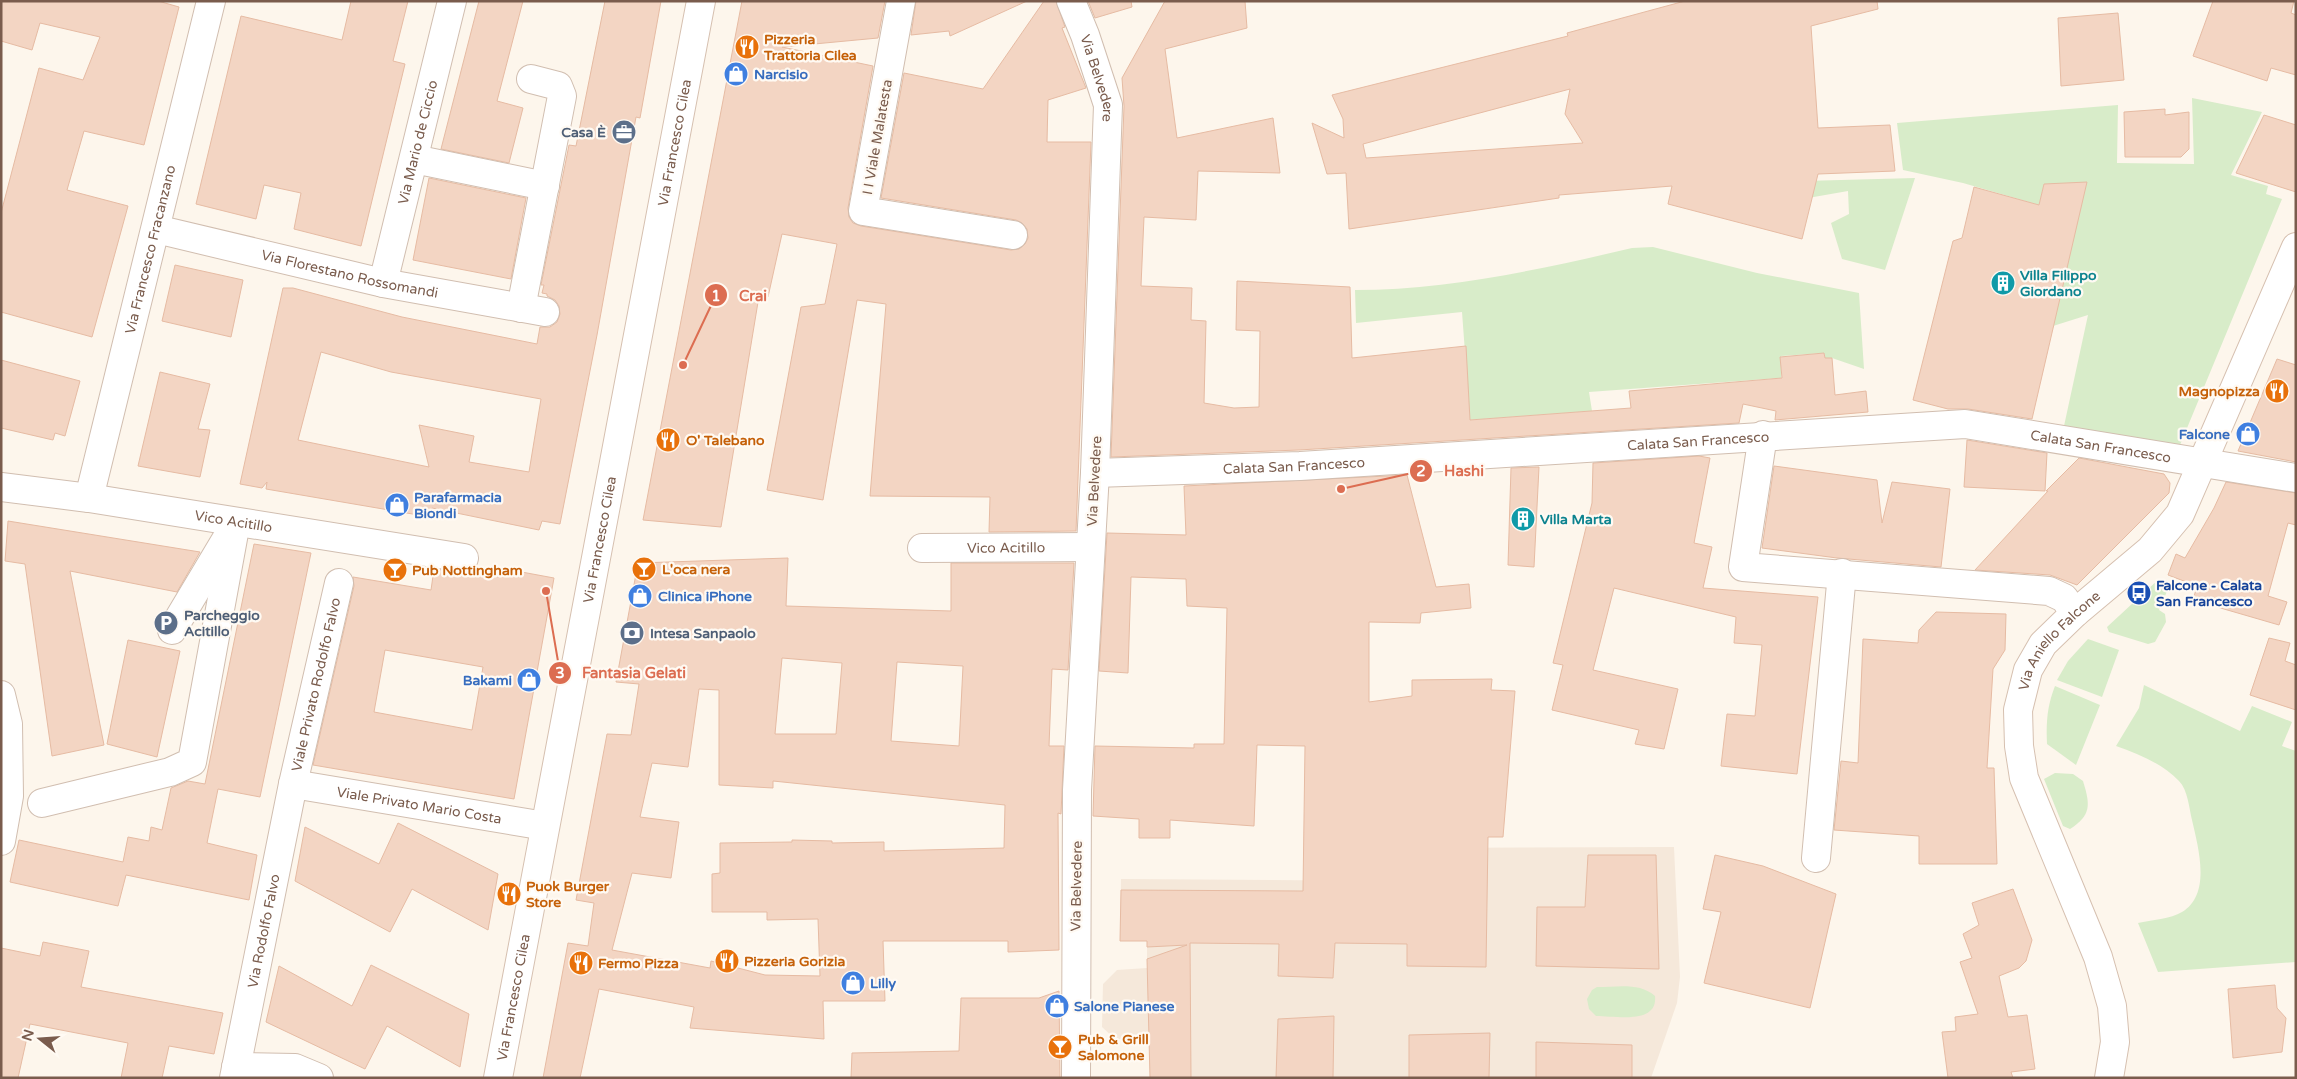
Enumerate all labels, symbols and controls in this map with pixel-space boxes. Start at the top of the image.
place label: Pizzeria Trattoria Cilea [763,31,857,64]
street label: Via Belvedere [1076,32,1117,122]
restaurant icon: Pizzeria Trattoria Cilea [734,34,760,60]
shop icon: Narcisio [723,61,749,87]
place label: Narcisio [754,66,808,83]
street label: Via Mario de Ciccio [395,78,441,206]
street label: Via Francesco Cilea [655,78,695,207]
street label: I I Viale Malatesta [859,78,896,196]
office icon: Casa È [611,119,637,145]
place label: Casa È [561,124,606,141]
street label: Via Francesco Fracanzano [122,163,179,336]
street label: Via Florestano Rossomandi [260,246,440,302]
place label: Villa Filippo Giordano [2020,267,2097,300]
building icon: Villa Filippo Giordano [1990,270,2016,296]
callout: Crai [704,280,777,310]
text: 1 [711,287,721,305]
text: Crai [739,287,767,305]
restaurant icon: Magnopizza [2264,378,2290,404]
place label: Magnopizza [2179,383,2260,400]
shop icon: Falcone [2235,421,2261,447]
place label: Falcone [2179,426,2230,443]
restaurant icon: O' Talebano [655,427,681,453]
street label: Calata San Francesco [2029,427,2172,466]
street label: Calata San Francesco [1627,428,1770,454]
place label: O' Talebano [686,432,765,449]
street label: Via Belvedere [1084,435,1105,527]
street label: Calata San Francesco [1223,454,1365,478]
callout: Hashi [1409,456,1494,486]
text: 2 [1416,462,1426,480]
text: Hashi [1444,462,1484,480]
street label: Via Francesco Cilea [580,475,620,604]
place label: Parafarmacia Biondi [414,489,502,522]
shop icon: Parafarmacia Biondi [384,492,410,518]
building icon: Villa Marta [1510,506,1536,532]
street label: Vico Acitillo [193,507,273,536]
place label: Villa Marta [1540,511,1612,528]
street label: Vico Acitillo [967,539,1045,557]
bar icon: L'oca nera [631,556,657,582]
bar icon: Pub Nottingham [382,557,408,583]
place label: L'oca nera [662,561,730,578]
place label: Pub Nottingham [412,562,523,579]
place label: Falcone - Calata San Francesco [2156,577,2262,610]
bus stop icon: Falcone - Calata San Francesco [2126,580,2152,606]
shop icon: Clinica iPhone [627,583,653,609]
street label: Via Aniello Falcone [2015,587,2104,692]
place label: Clinica iPhone [658,588,752,605]
street label: Viale Privato Rodolfo Falvo [288,596,344,773]
place label: Parcheggio Acitillo [184,607,260,640]
parking icon: Parcheggio Acitillo [153,610,179,636]
bank icon: Intesa Sanpaolo [619,620,645,646]
place label: Intesa Sanpaolo [650,625,756,642]
callout: Fantasia Gelati [547,658,696,688]
text: 3 [555,664,565,682]
text: Fantasia Gelati [582,664,686,682]
shop icon: Bakami [516,667,542,693]
place label: Bakami [463,672,512,689]
street label: Viale Privato Mario Costa [335,783,503,828]
street label: Via Belvedere [1067,840,1086,932]
street label: Via Rodolfo Falvo [244,873,284,989]
place label: Puok Burger Store [526,878,610,911]
restaurant icon: Puok Burger Store [496,881,522,907]
street label: Via Francesco Cilea [493,933,534,1062]
restaurant icon: Pizzeria Gorizia [714,948,740,974]
restaurant icon: Fermo Pizza [568,950,594,976]
place label: Pizzeria Gorizia [744,953,845,970]
place label: Fermo Pizza [598,955,679,972]
shop icon: Lilly [840,970,866,996]
place label: Lilly [870,975,897,992]
shop icon: Salone Pianese [1044,993,1070,1019]
place label: Salone Pianese [1074,998,1174,1015]
north arrow [15,1014,65,1064]
text: N [18,1027,38,1043]
place label: Pub & Grill Salomone [1078,1031,1149,1064]
bar icon: Pub & Grill Salomone [1047,1034,1073,1060]

